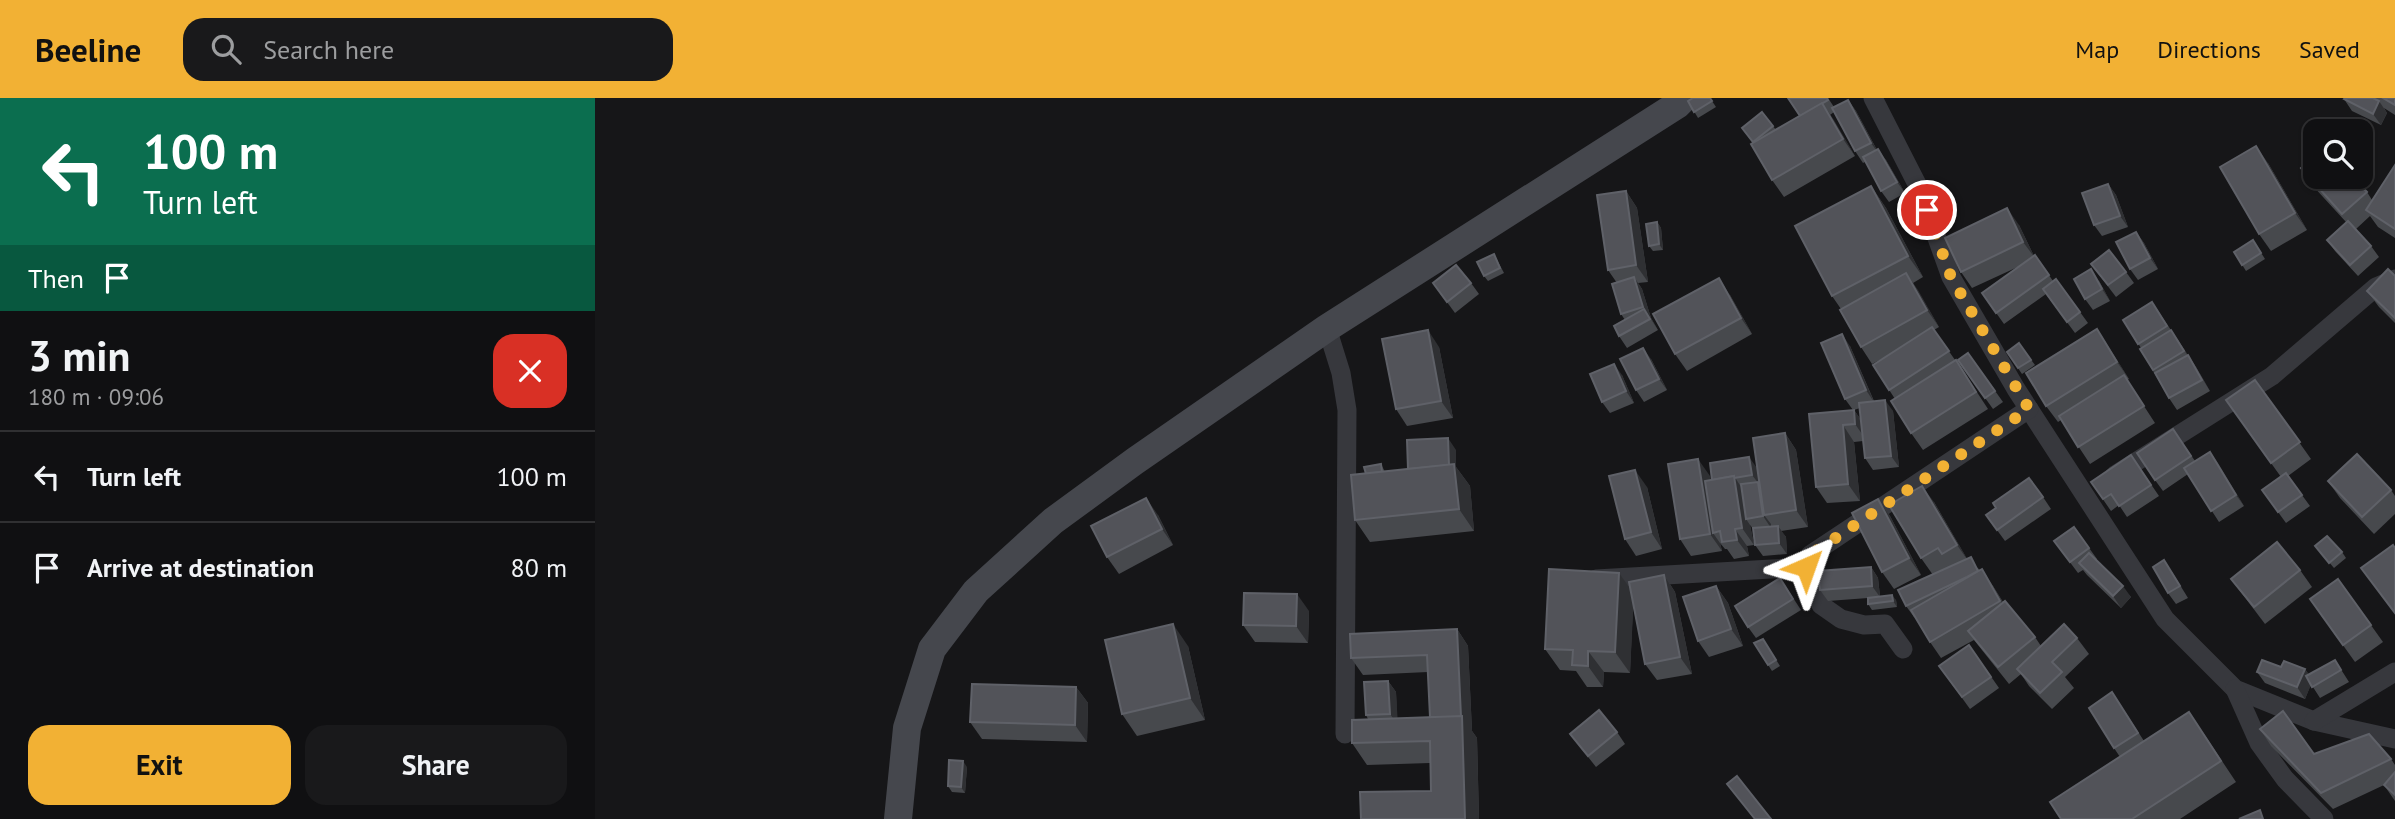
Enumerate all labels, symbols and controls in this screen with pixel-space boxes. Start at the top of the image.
search box [183,18,673,81]
text: Beeline [35,28,141,71]
icon: search [207,30,245,68]
text: Search here [263,33,394,66]
text: Map [2075,34,2119,65]
text: Directions [2157,34,2261,65]
text: Saved [2299,34,2360,65]
text: 100 m [143,119,278,183]
map controls [2303,119,2373,189]
button: search [2303,119,2373,189]
icon: left [28,126,119,217]
pin [1897,180,1957,240]
text: Turn left [143,181,258,223]
icon: arrive [1908,191,1946,229]
icon: arrive [98,259,136,297]
text: Then [28,262,84,295]
text: 3 min [28,328,130,383]
button: close [493,334,567,408]
text: 180 m · 09:06 [28,382,164,411]
icon: left [28,458,66,496]
text: Turn left [87,460,181,493]
text: 100 m [496,460,567,493]
position arrow [1769,530,1843,604]
icon: arrive [28,549,66,587]
text: Arrive at destination [87,551,314,584]
text: 80 m [511,551,567,584]
button: Exit [28,725,291,805]
button: Share [305,725,567,805]

